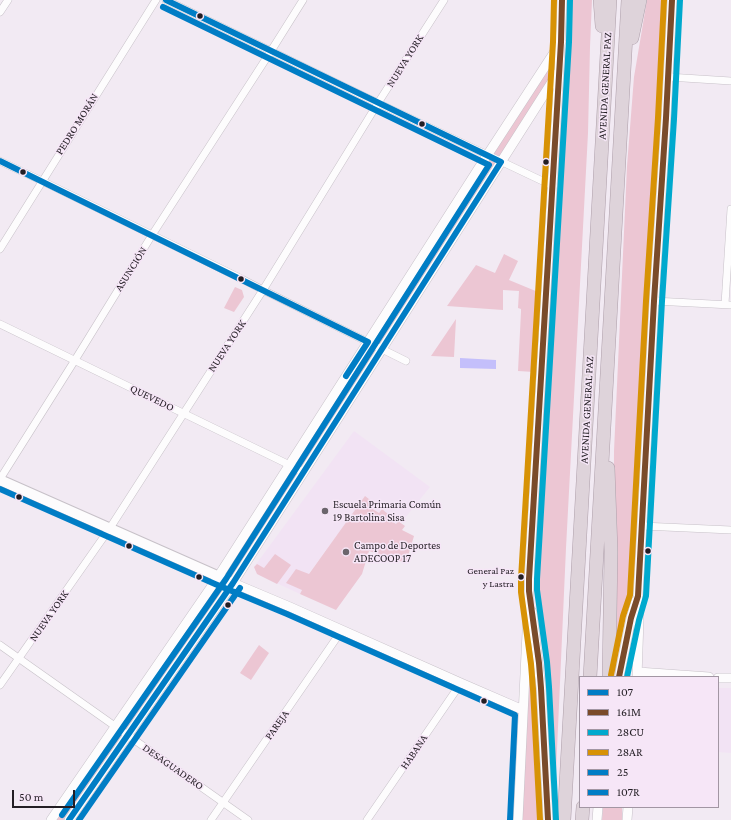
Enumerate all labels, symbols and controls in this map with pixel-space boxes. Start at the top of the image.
unlabelled marker [195,11,205,21]
street label: NUEVA YORK [384,32,426,90]
street label: AVENIDA GENERAL PAZ [596,32,614,140]
street label: PEDRO MORÁN [53,91,101,157]
unlabelled marker [417,119,427,129]
unlabelled marker [541,157,551,167]
unlabelled marker [18,167,28,177]
street label: ASUNCIÓN [112,244,150,294]
unlabelled marker [236,274,246,284]
street label: NUEVA YORK [205,317,249,375]
street label: AVENIDA GENERAL PAZ [578,356,596,464]
street label: QUEVEDO [128,382,176,414]
unlabelled marker [14,492,24,502]
place label: Escuela Primaria Común 19 Bartolina Sisa [333,498,441,524]
marker: Escuela Primaria Común 19 Bartolina Sisa [320,506,330,516]
place label: Campo de Deportes ADECOOP 17 [354,539,440,565]
unlabelled marker [124,541,134,551]
unlabelled marker [643,546,653,556]
marker: Campo de Deportes ADECOOP 17 [341,547,351,557]
place label: General Paz y Lastra [467,565,514,588]
unlabelled marker [194,572,204,582]
marker: General Paz y Lastra [516,572,526,582]
street label: NUEVA YORK [26,588,72,644]
unlabelled marker [223,600,233,610]
legend [579,676,719,808]
text: 107 [617,685,633,699]
unlabelled marker [479,696,489,706]
text: 161M [617,705,641,719]
street label: PAREJA [262,708,292,742]
text: 28CU [617,725,644,739]
street label: HABANA [398,732,430,772]
street label: DESAGUADERO [140,741,206,793]
text: 28AR [617,745,643,759]
text: 25 [617,765,628,779]
scale bar [14,782,77,808]
text: 107R [617,785,640,799]
text: 50 m [19,790,43,804]

